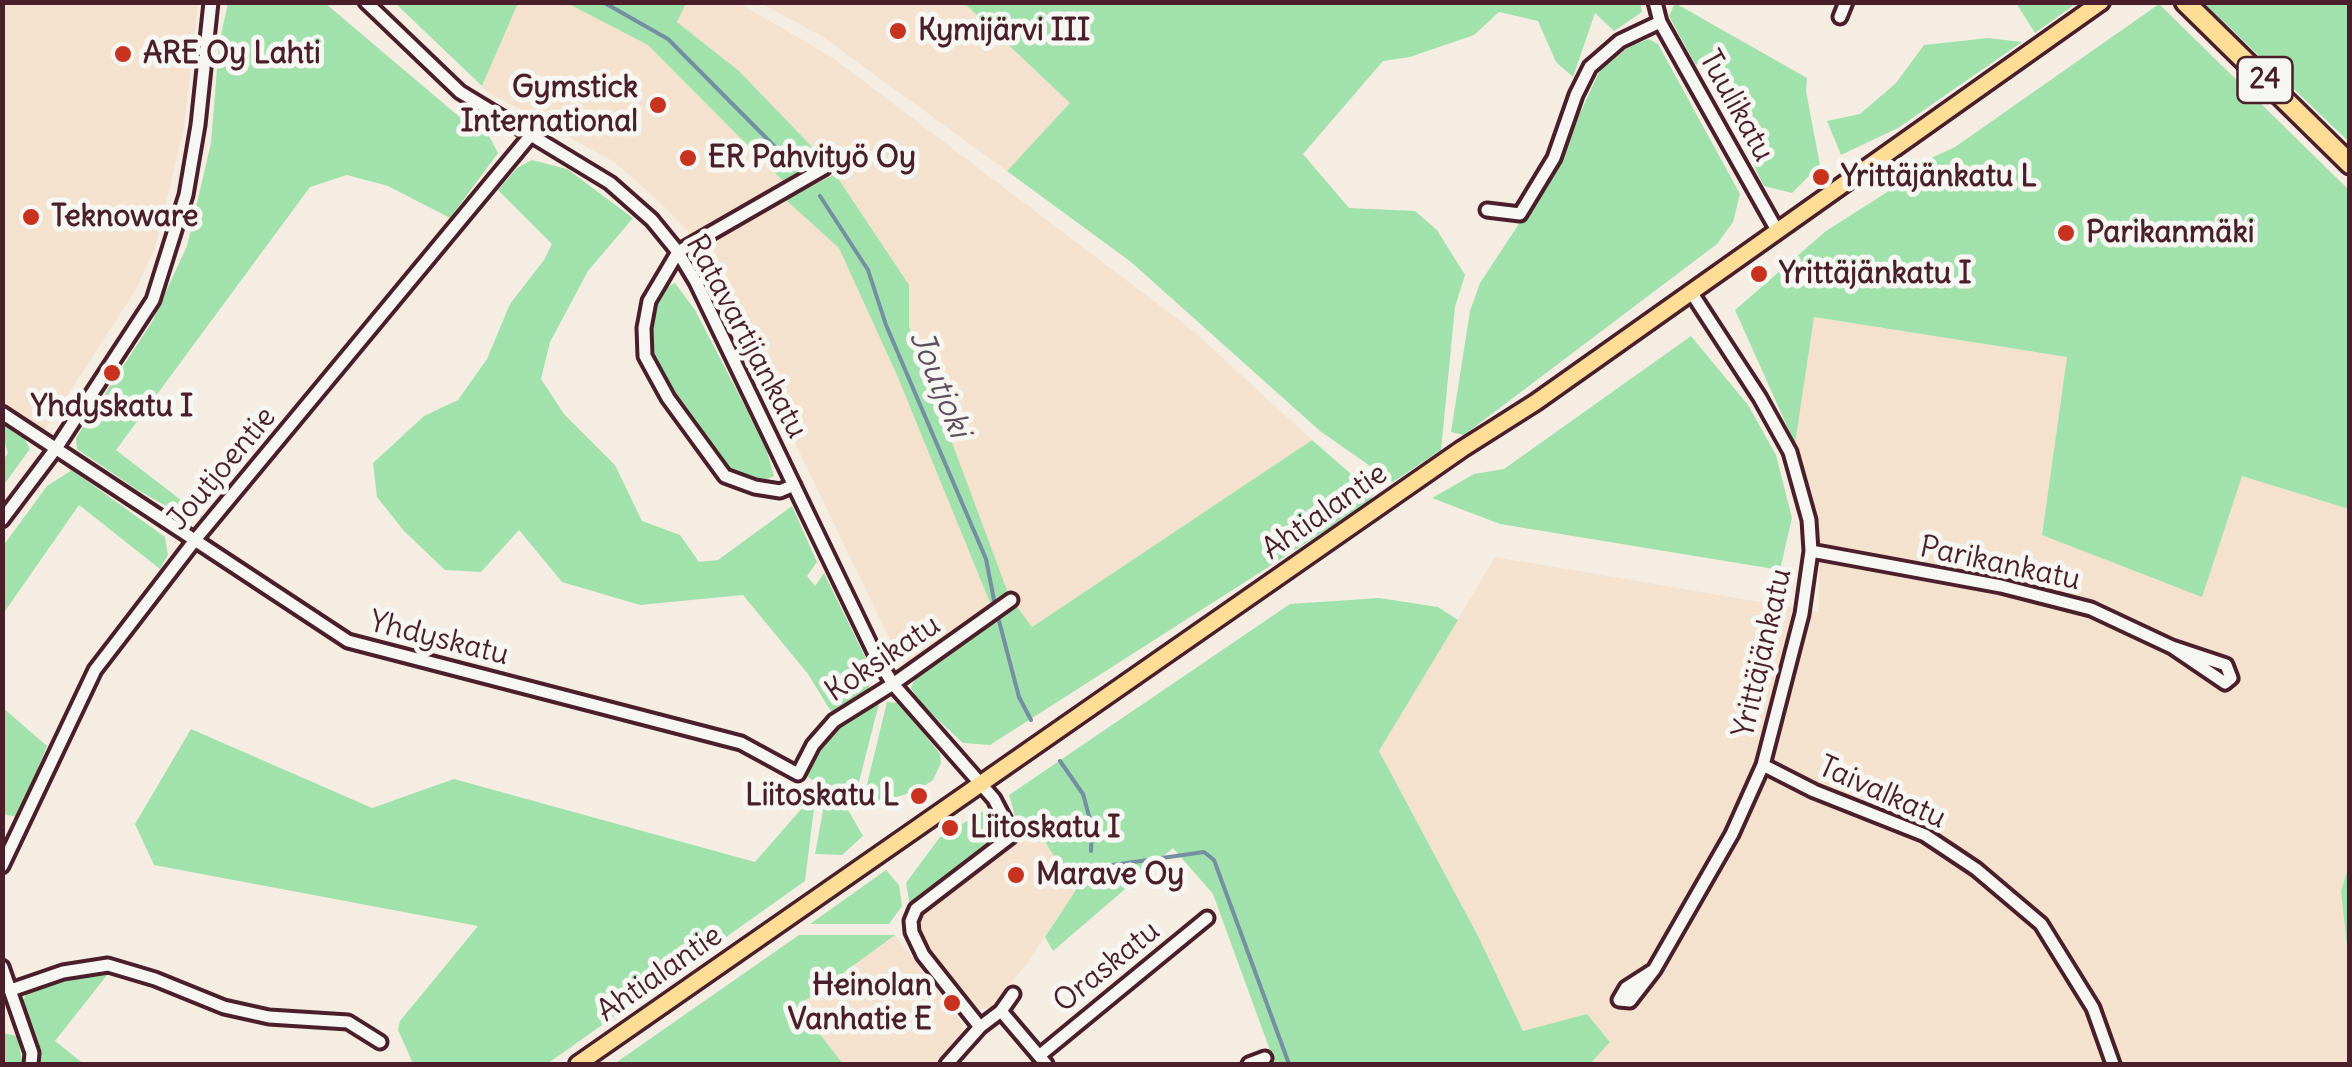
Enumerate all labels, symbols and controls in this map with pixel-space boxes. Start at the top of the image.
place label: Kymijärvi III [918,13,1090,49]
marker: Kymijärvi III [887,20,909,42]
place label: ARE Oy Lahti [143,36,321,72]
marker: ARE Oy Lahti [112,43,134,65]
street label: Tuulikatu [1691,44,1781,168]
road number: 24 [2238,57,2292,103]
place label: Gymstick International [460,70,638,140]
marker: Gymstick International [647,94,669,116]
place label: ER Pahvityö Oy [708,140,916,176]
marker: ER Pahvityö Oy [677,147,699,169]
place label: Yrittäjänkatu L [1841,159,2037,195]
marker: Yrittäjänkatu L [1810,166,1832,188]
place label: Teknoware [51,199,199,235]
marker: Teknoware [20,206,42,228]
place label: Parikanmäki [2086,215,2254,251]
marker: Parikanmäki [2055,222,2077,244]
street label: Ratavartijankatu [677,229,815,445]
place label: Yrittäjänkatu I [1779,256,1972,292]
marker: Yrittäjänkatu I [1748,263,1770,285]
water label: Joutjoki [900,325,978,443]
marker: Yhdyskatu I [101,362,123,384]
place label: Yhdyskatu I [31,389,193,425]
street label: Joutjoentie [160,400,284,538]
street label: Ahtialantie [1256,456,1394,568]
street label: Parikankatu [1917,529,2083,599]
street label: Yrittäjänkatu [1726,565,1800,741]
street label: Yhdyskatu [366,604,512,674]
street label: Koksikatu [819,608,947,710]
street label: Taivalkatu [1813,749,1951,837]
place label: Liitoskatu L [745,778,899,814]
marker: Liitoskatu L [908,785,930,807]
place label: Liitoskatu I [970,810,1120,846]
marker: Liitoskatu I [939,817,961,839]
place label: Marave Oy [1036,857,1184,893]
marker: Marave Oy [1005,864,1027,886]
street label: Oraskatu [1047,913,1167,1021]
street label: Ahtialantie [591,918,729,1030]
place label: Heinolan Vanhatie E [788,968,932,1038]
marker: Heinolan Vanhatie E [941,992,963,1014]

